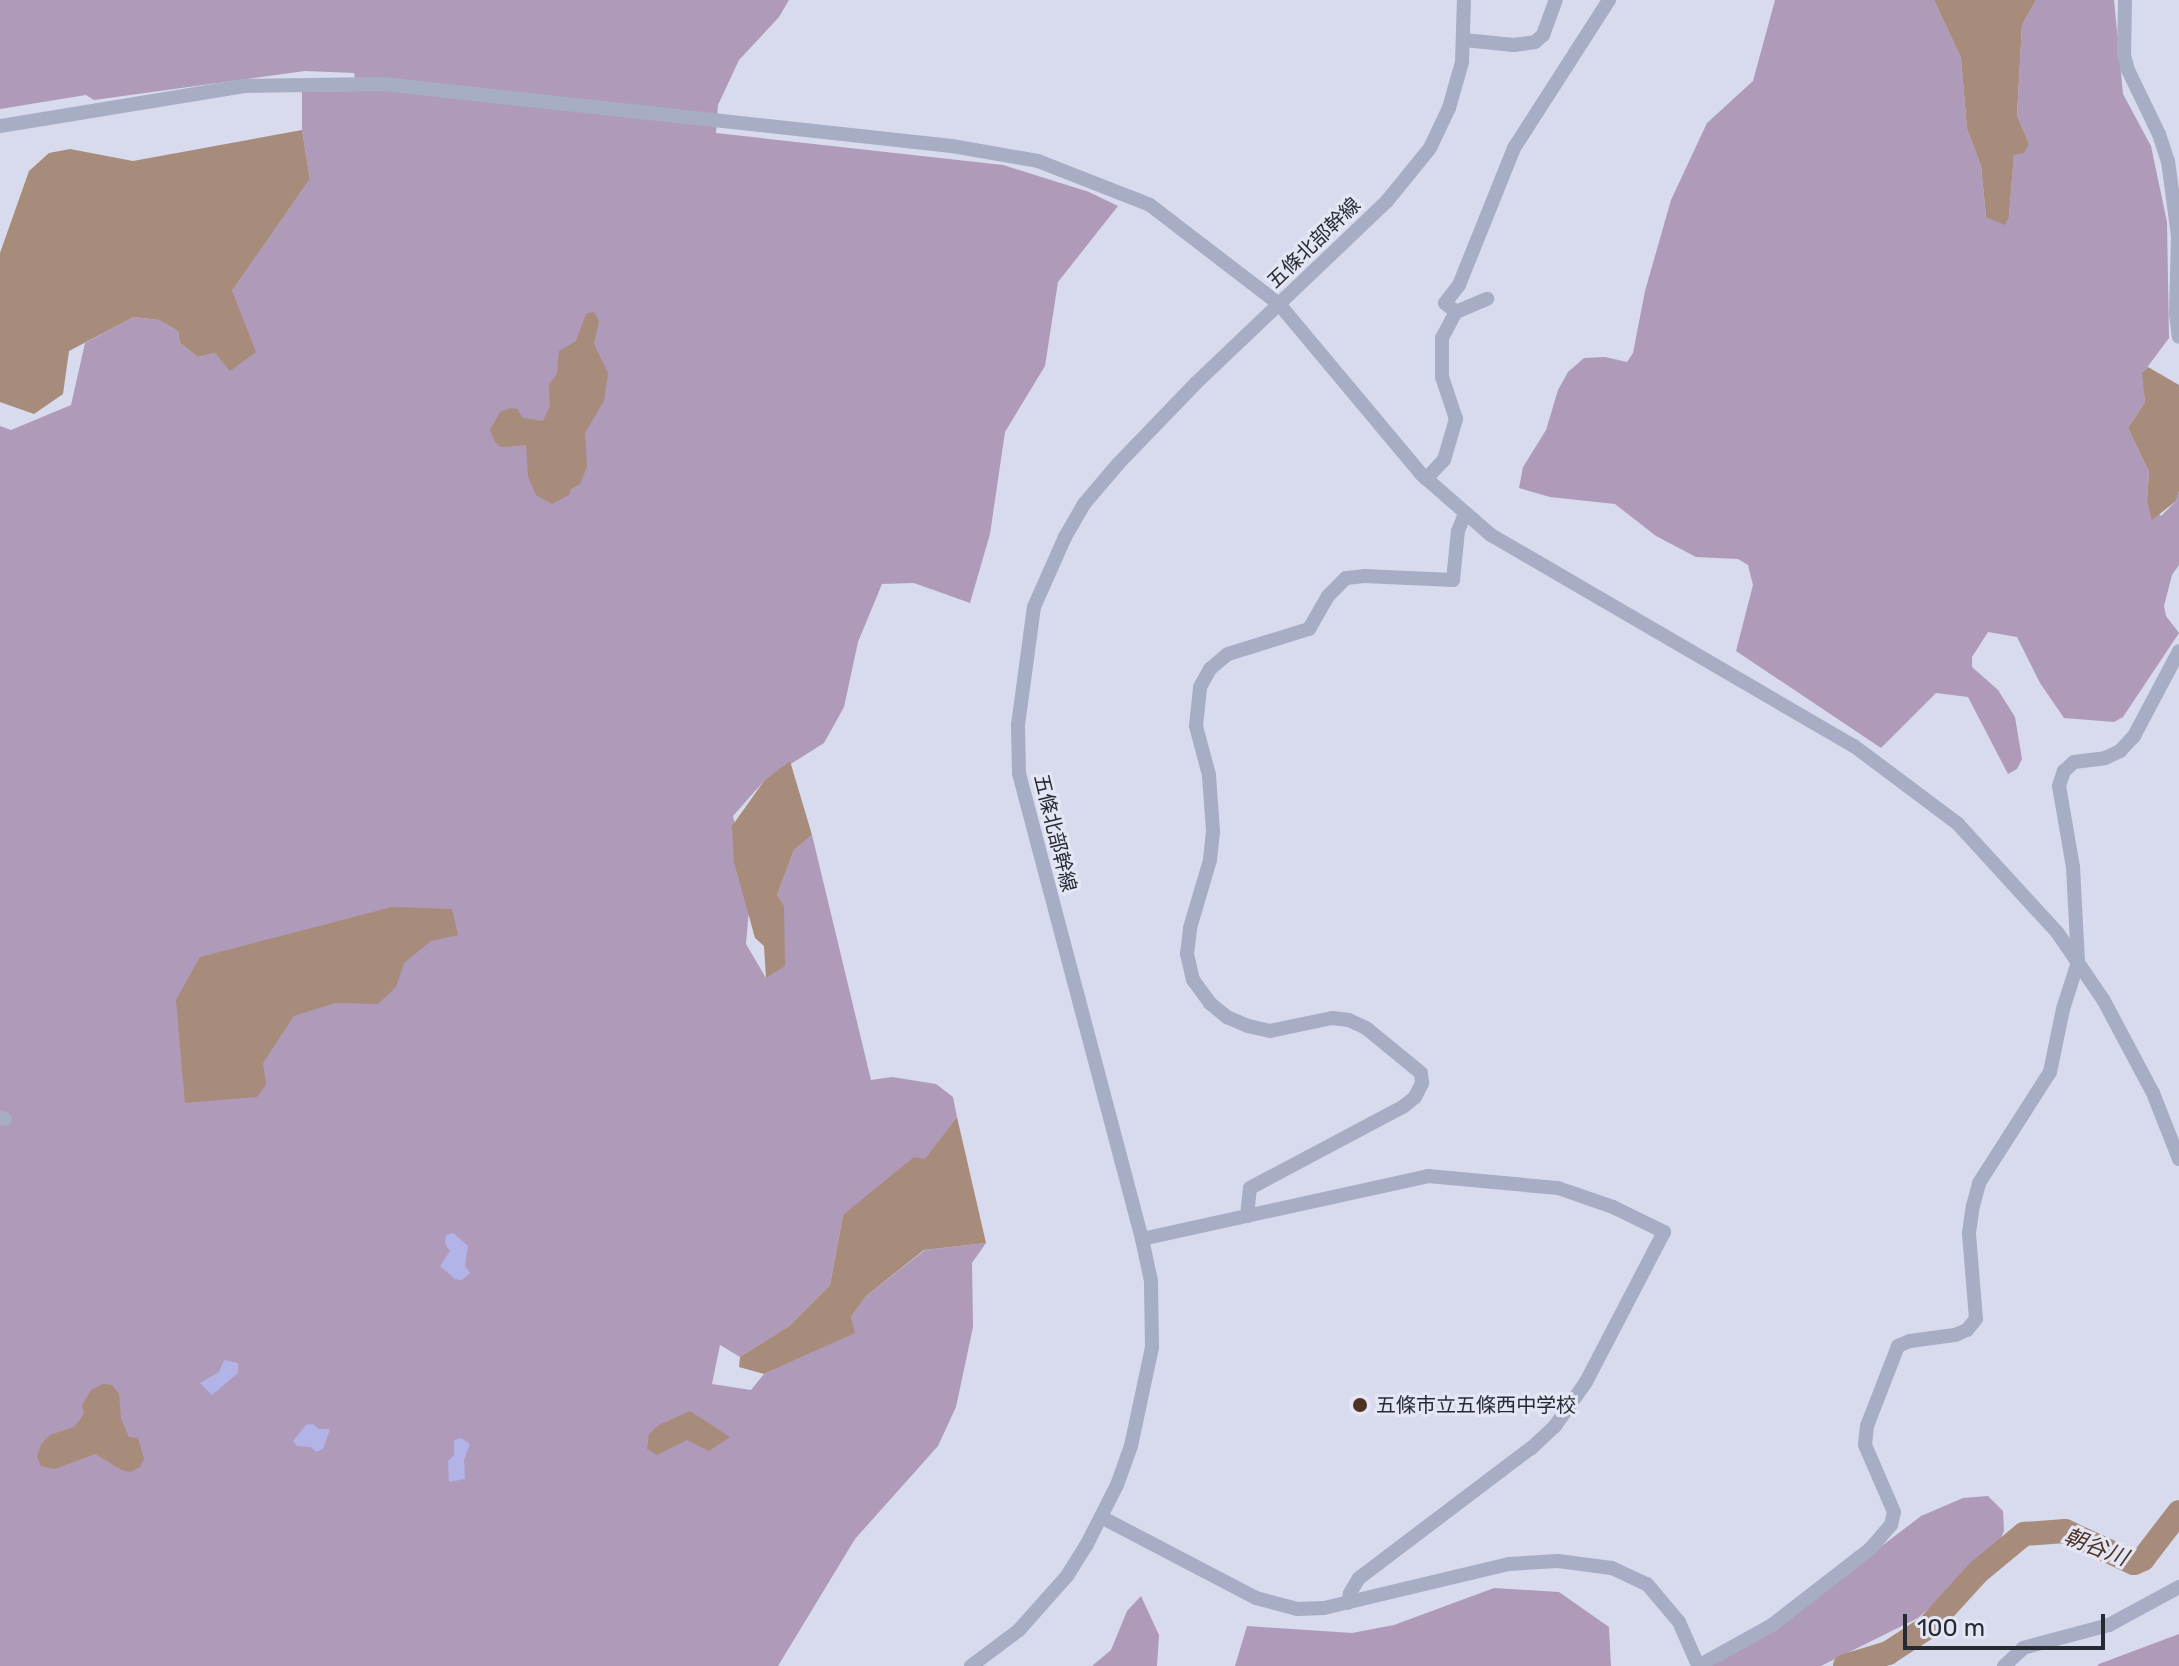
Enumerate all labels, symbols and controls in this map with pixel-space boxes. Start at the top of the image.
street label: 五條北部幹線 [1263,193,1365,293]
street label: 五條北部幹線 [1029,772,1081,894]
place label: 五條市立五條西中学校 [1376,1393,1576,1417]
marker: 五條市立五條西中学校 [1351,1396,1369,1414]
water label: 朝谷川 [2060,1523,2132,1571]
scale bar [1907,1598,2109,1648]
text: 100 m [1917,1614,1985,1642]

